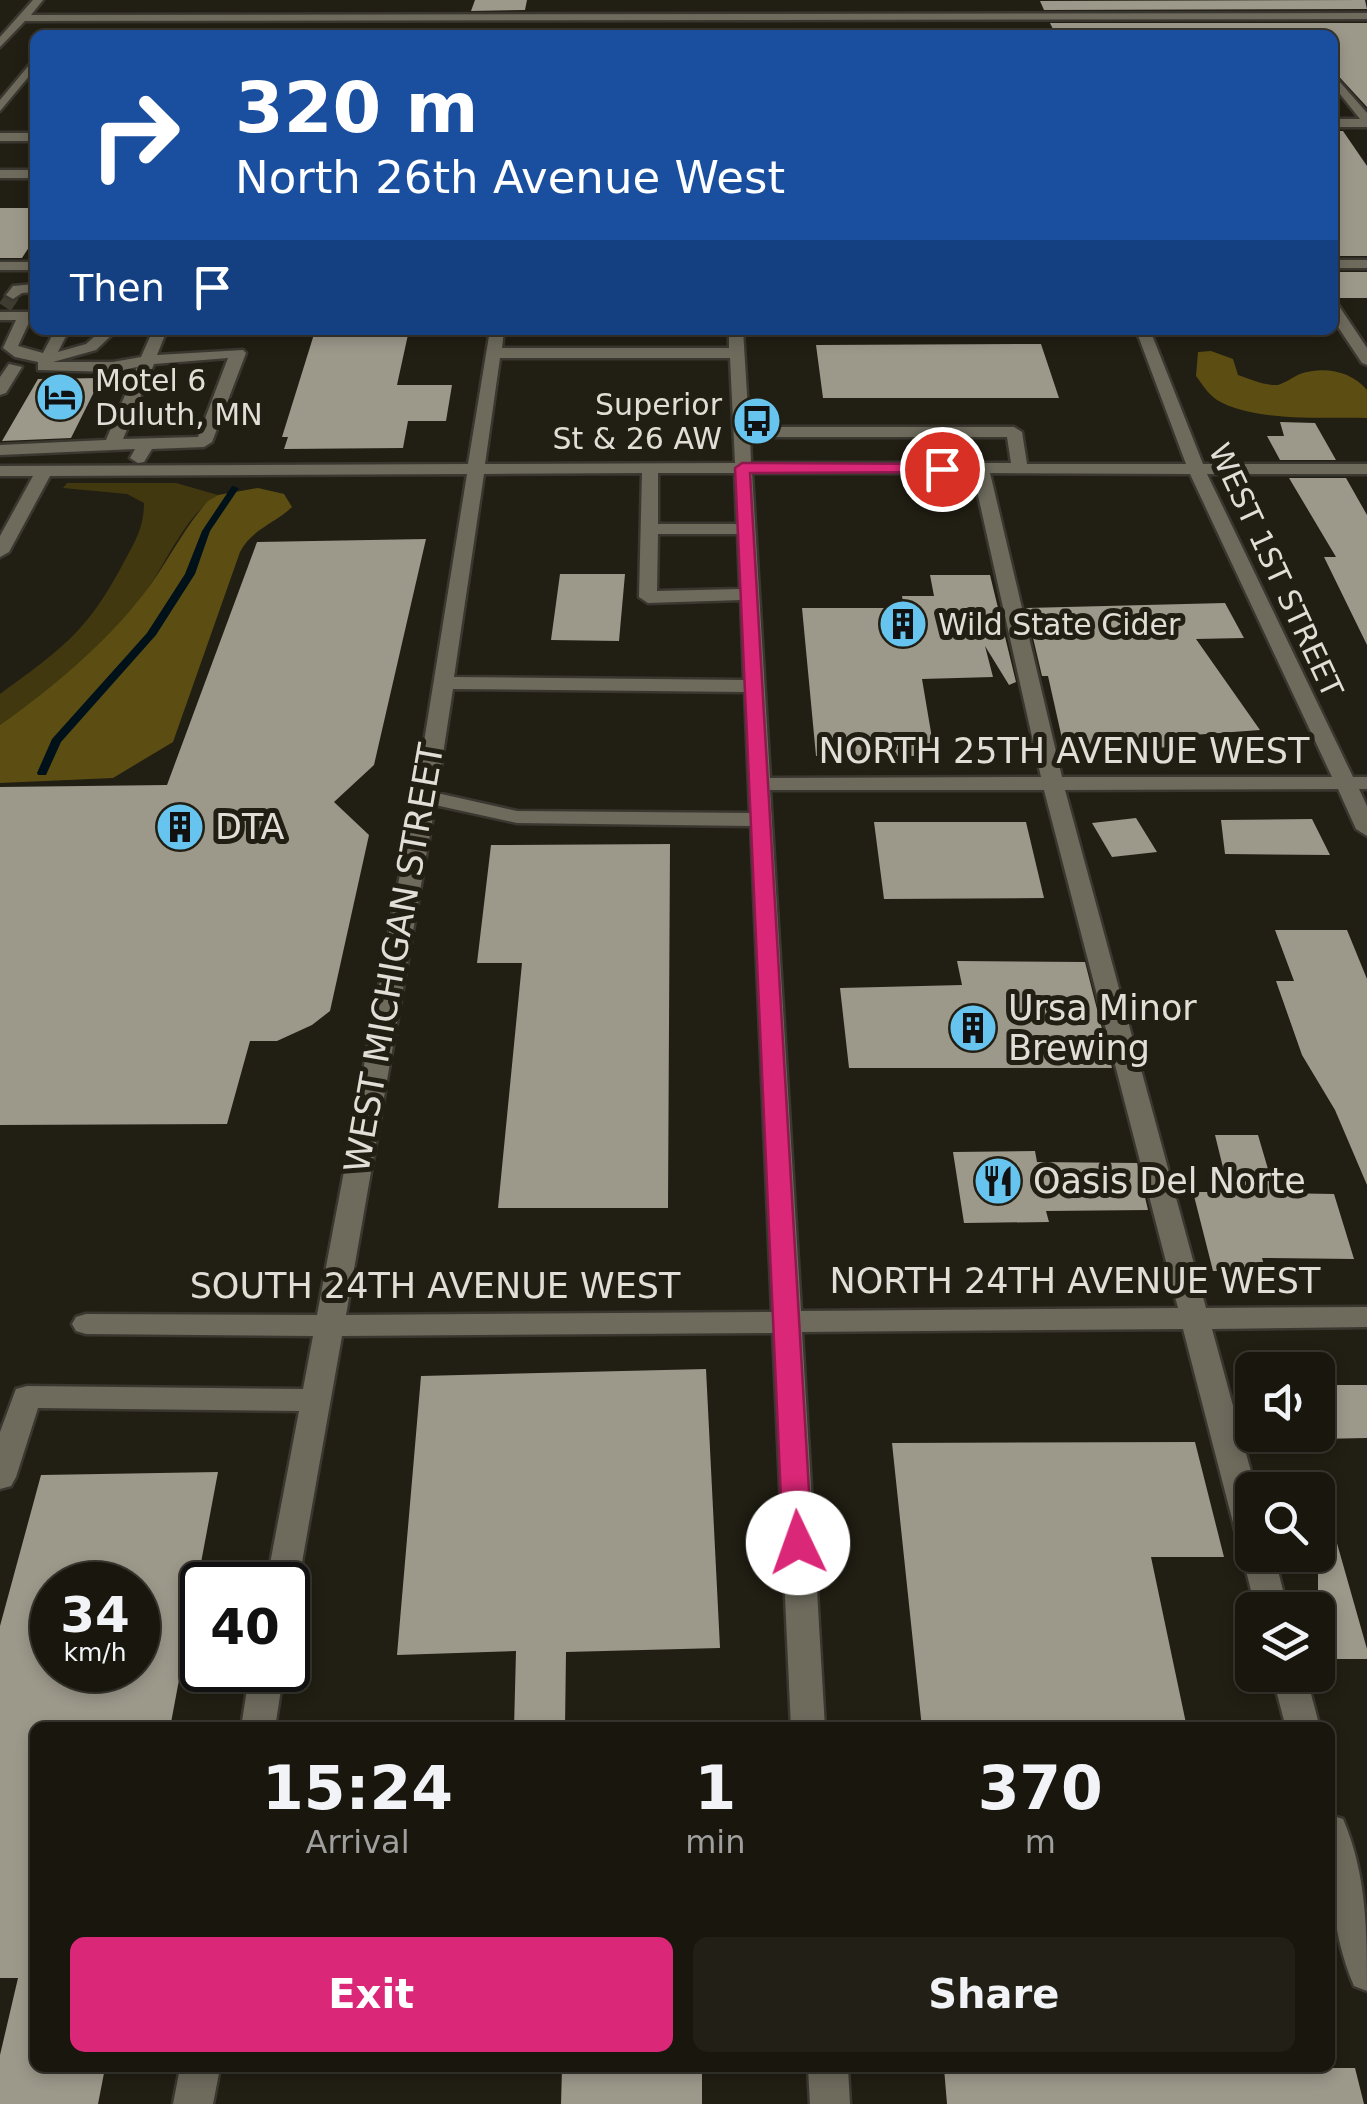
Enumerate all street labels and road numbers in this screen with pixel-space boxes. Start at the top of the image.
street label: WEST 1ST STREET [1202,438,1350,703]
street label: NORTH 25TH AVENUE WEST [819,731,1310,771]
street label: WEST MICHIGAN STREET [337,740,452,1176]
street label: NORTH 24TH AVENUE WEST [830,1261,1321,1301]
street label: SOUTH 24TH AVENUE WEST [190,1266,681,1306]

